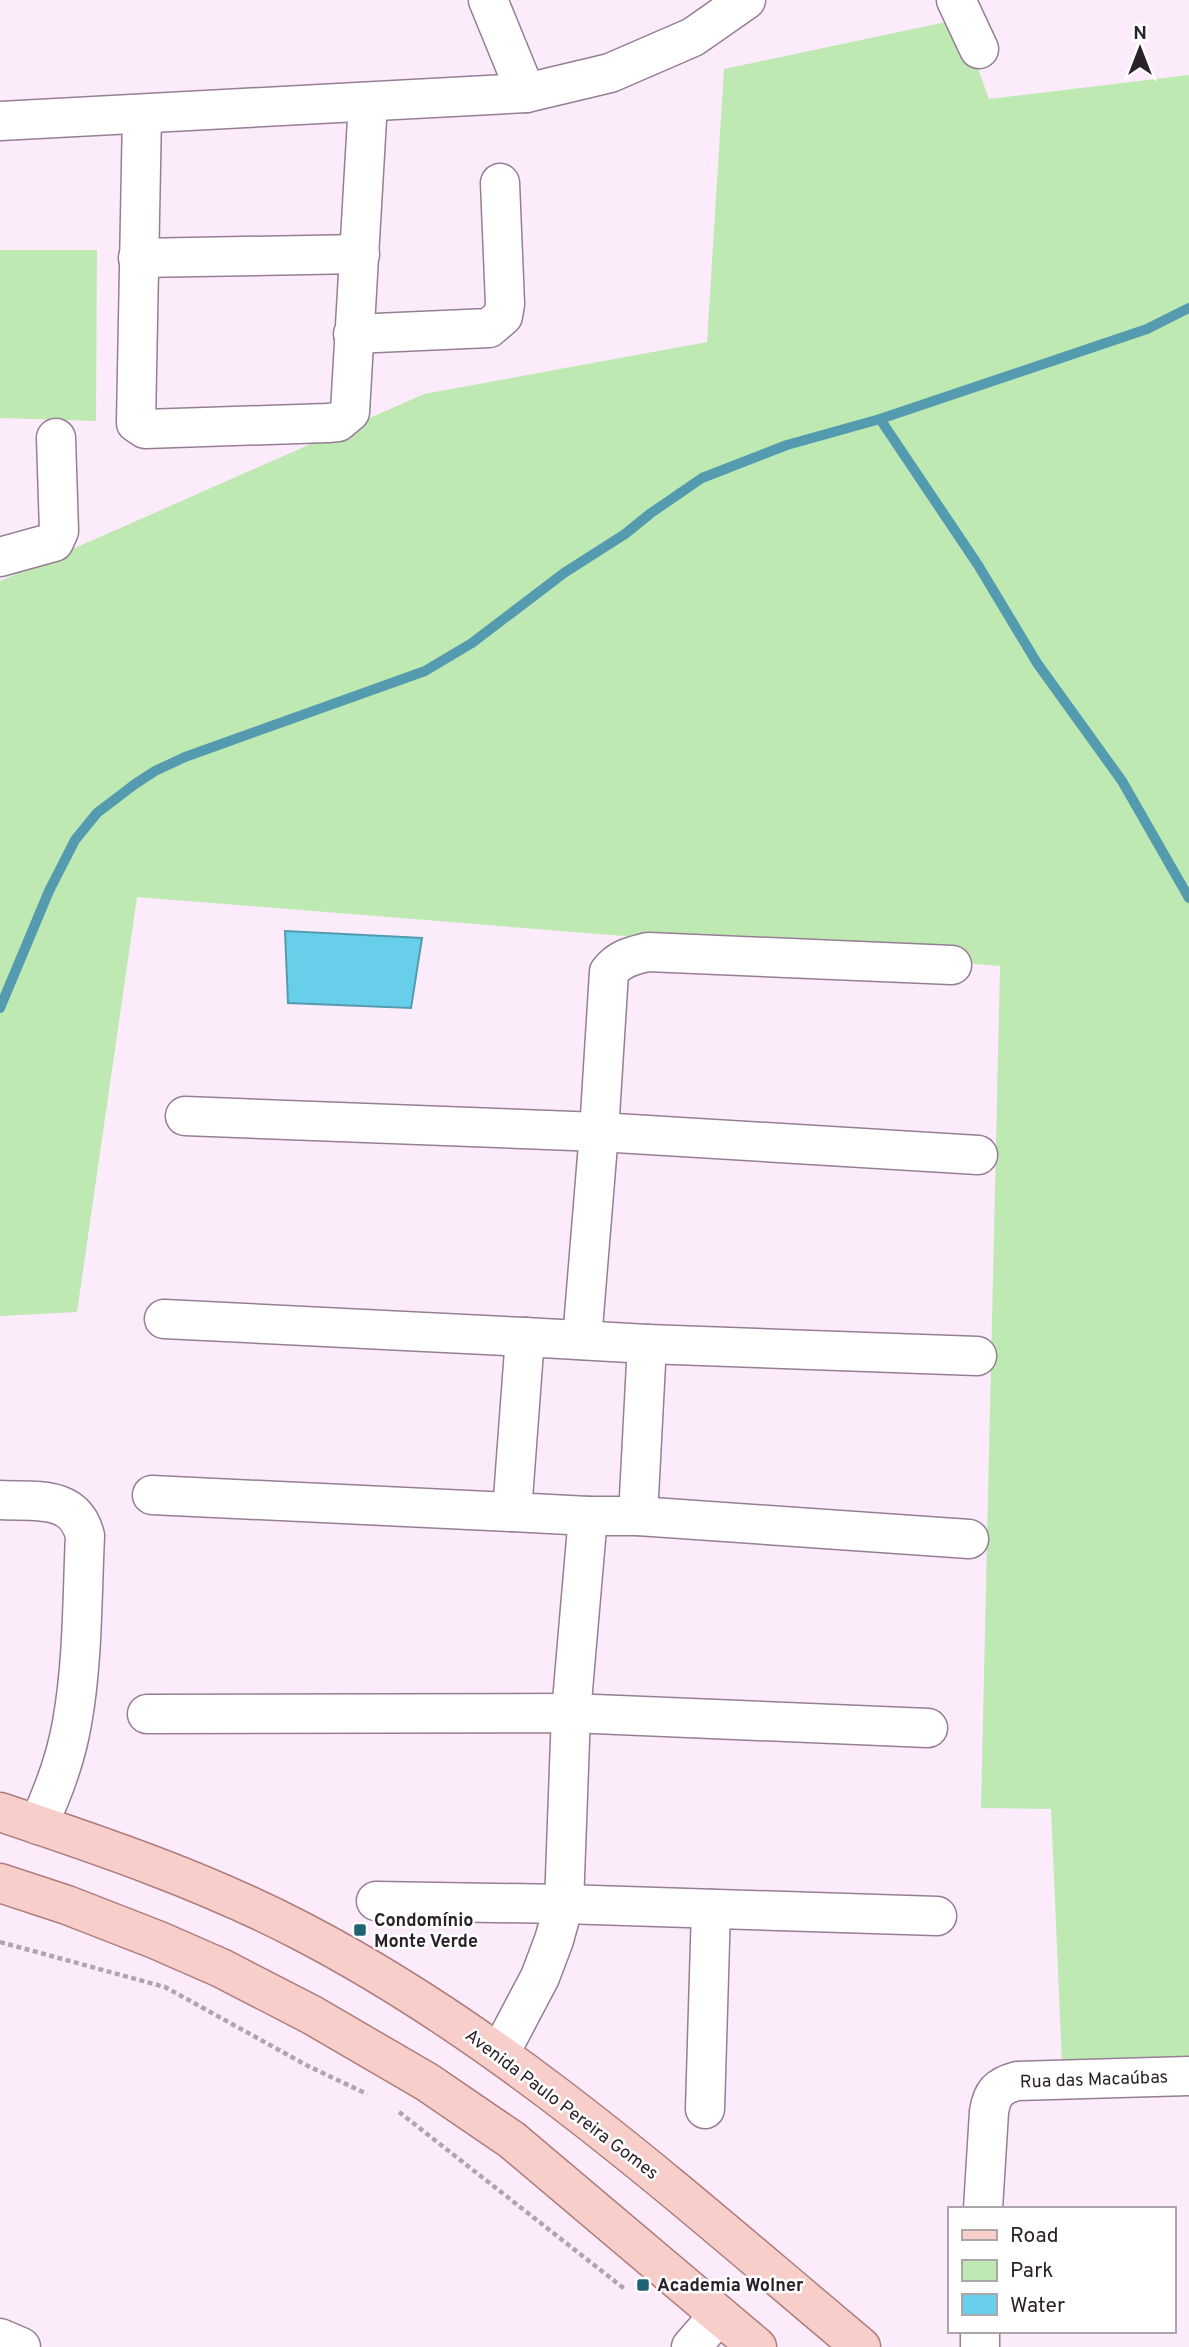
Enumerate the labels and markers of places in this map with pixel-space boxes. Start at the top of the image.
place label: Condomínio Monte Verde [374,1910,478,1954]
marker: Condomínio Monte Verde [352,1922,368,1938]
place label: Academia Wolner [657,2275,804,2298]
marker: Academia Wolner [635,2277,651,2293]

